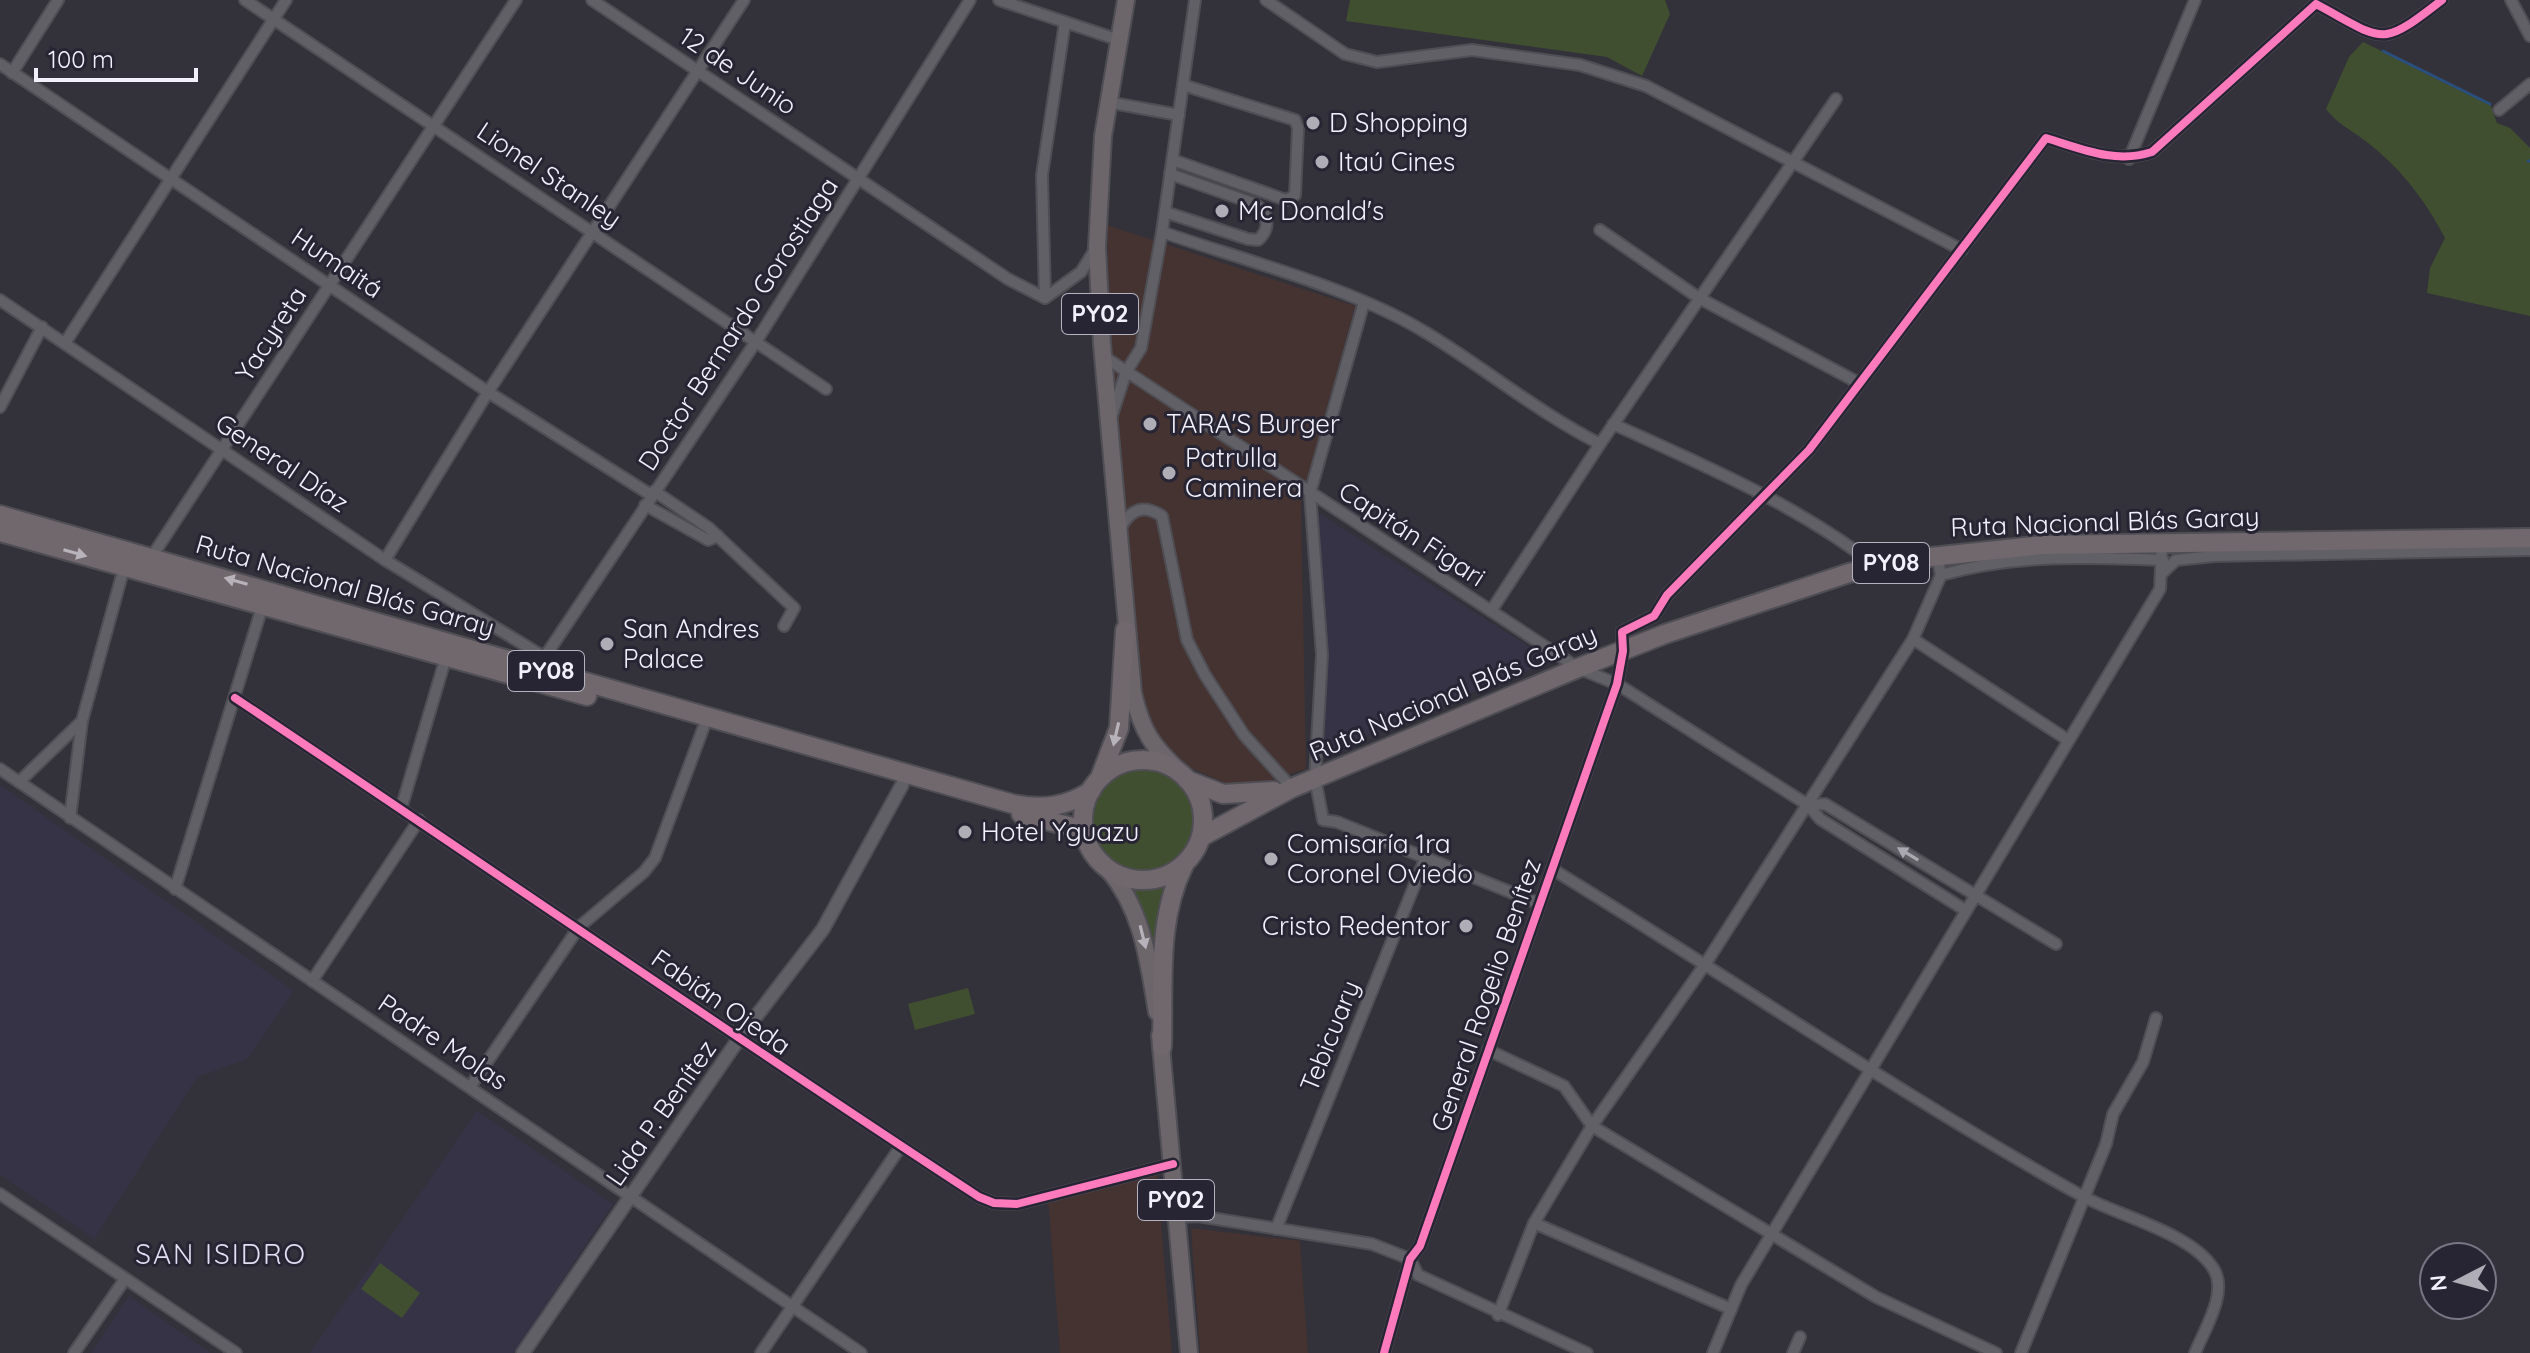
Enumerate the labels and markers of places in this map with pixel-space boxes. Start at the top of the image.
place label: D Shopping [1329,106,1468,139]
marker: D Shopping [1304,114,1322,132]
place label: Itaú Cines [1338,145,1455,178]
marker: Itaú Cines [1313,153,1331,171]
place label: Mc Donald's [1238,194,1384,227]
marker: Mc Donald's [1213,202,1231,220]
place label: TARA'S Burger [1166,407,1340,440]
marker: TARA'S Burger [1141,415,1159,433]
place label: Patrulla Caminera [1185,441,1302,504]
marker: Patrulla Caminera [1160,464,1178,482]
place label: San Andres Palace [623,612,759,675]
marker: San Andres Palace [598,635,616,653]
place label: Hotel Yguazu [981,815,1139,848]
marker: Hotel Yguazu [956,823,974,841]
place label: Comisaría 1ra Coronel Oviedo [1287,827,1473,890]
marker: Comisaría 1ra Coronel Oviedo [1262,850,1280,868]
place label: Cristo Redentor [1262,909,1450,942]
marker: Cristo Redentor [1457,917,1475,935]

